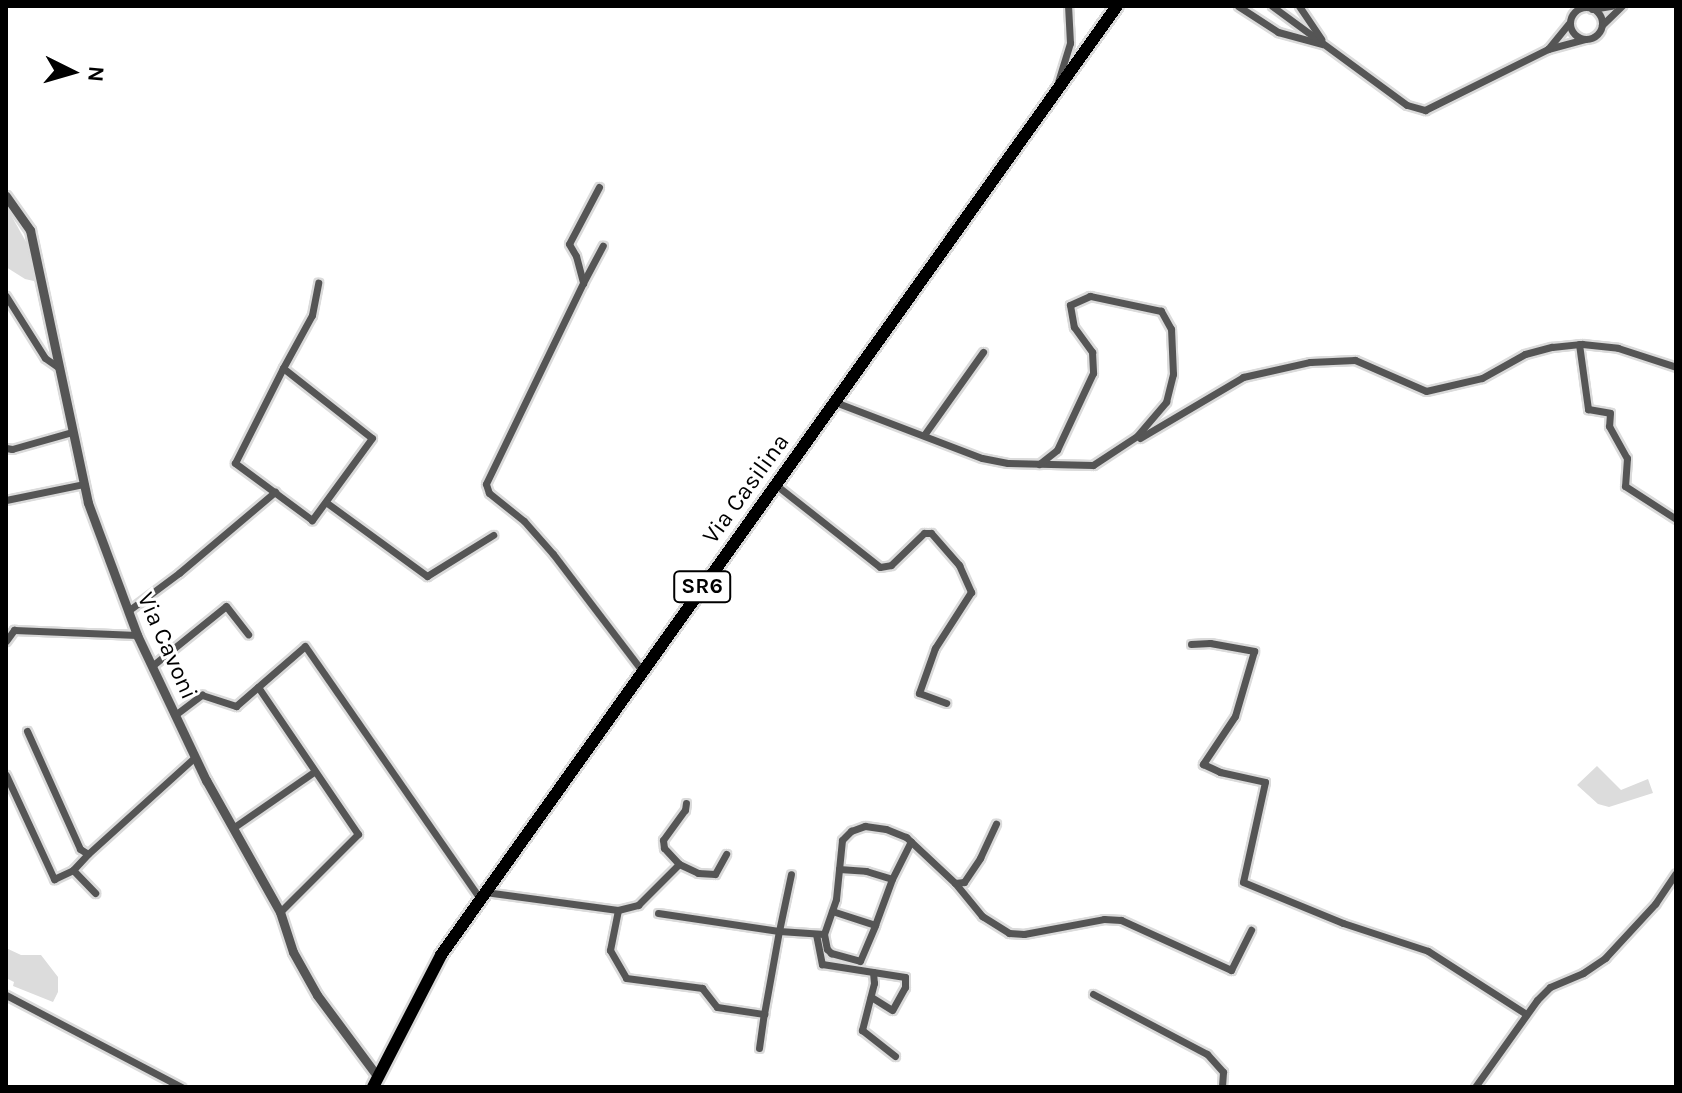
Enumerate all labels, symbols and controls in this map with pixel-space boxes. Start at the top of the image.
north arrow [32,32,112,112]
text: N [82,65,110,83]
street label: Via Casilina [696,428,796,550]
road number: SR6 [672,569,732,605]
street label: Via Cavoni [131,588,203,704]

